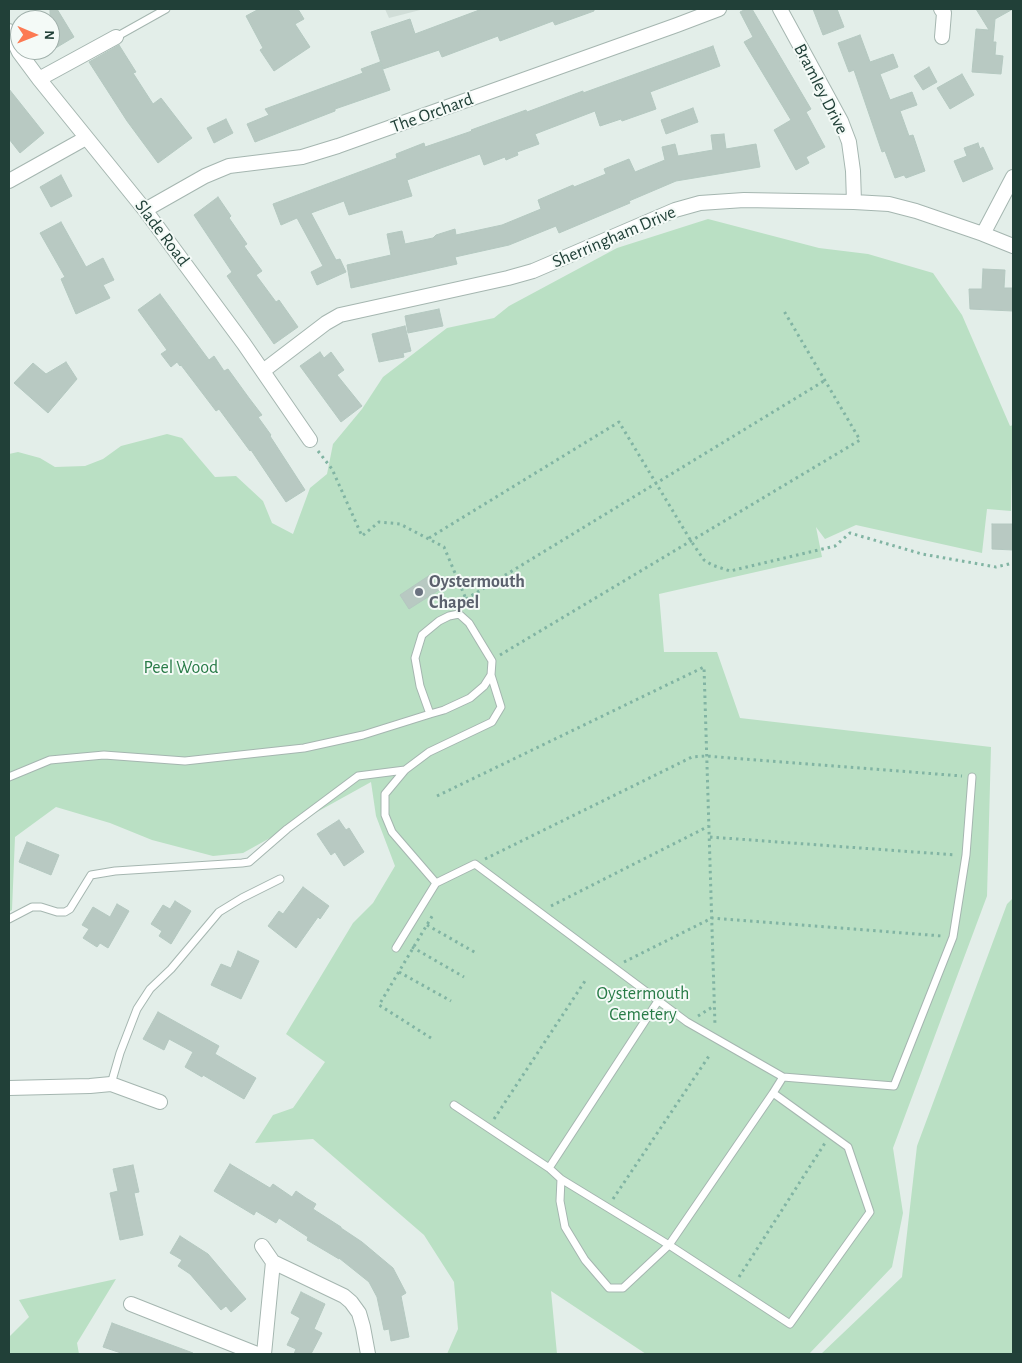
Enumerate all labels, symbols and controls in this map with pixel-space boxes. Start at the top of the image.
north arrow [10,10,60,60]
text: N [42,30,56,40]
street label: Bramley Drive [789,40,853,138]
street label: The Orchard [388,88,476,138]
street label: Slade Road [130,196,194,270]
street label: Sherringham Drive [549,201,679,273]
place label: Oystermouth Chapel [429,571,525,614]
marker: Oystermouth Chapel [413,586,425,598]
park label: Peel Wood [144,657,218,679]
park label: Oystermouth Cemetery [597,983,689,1026]

